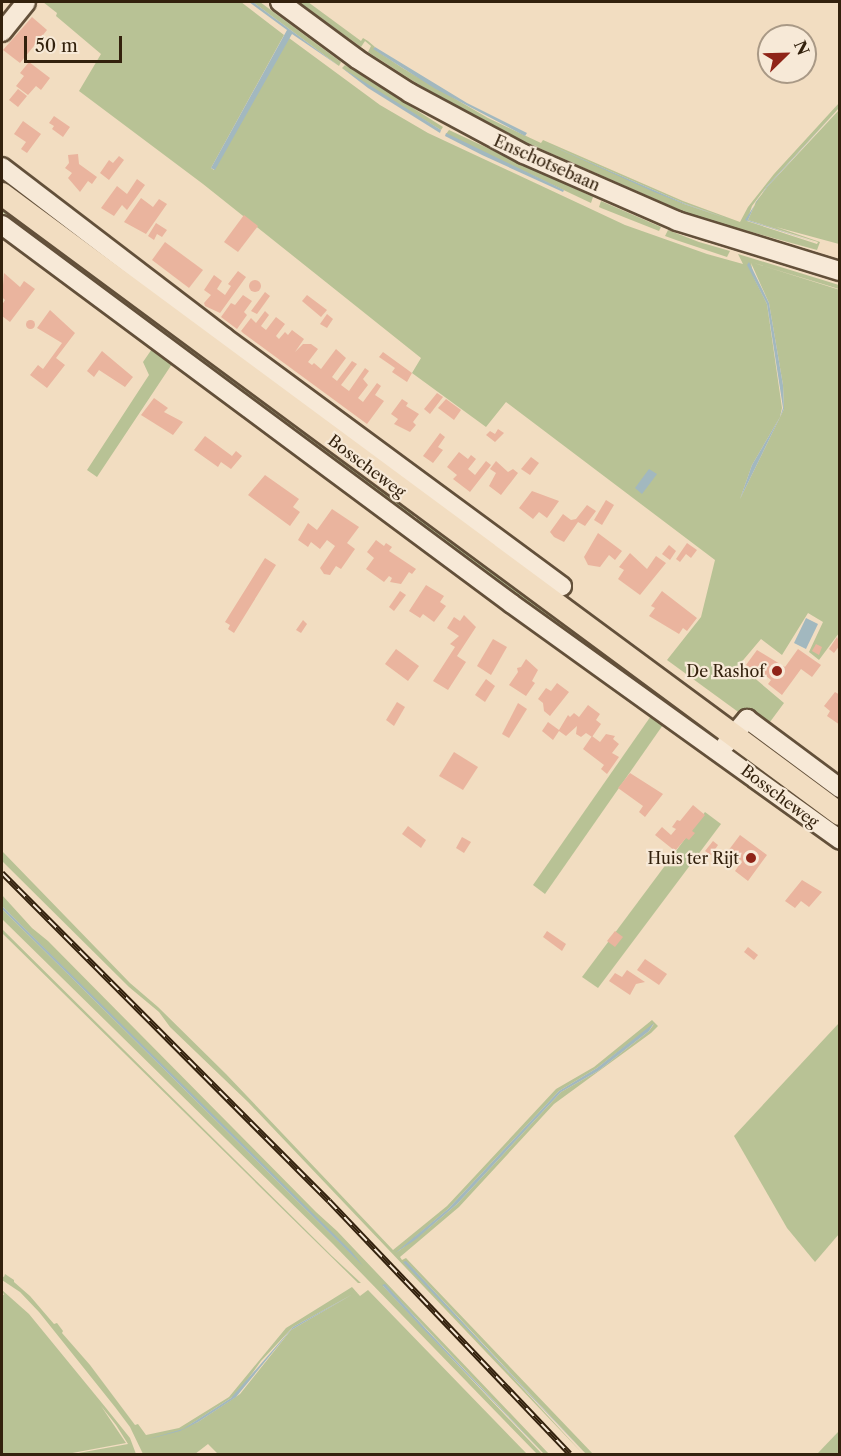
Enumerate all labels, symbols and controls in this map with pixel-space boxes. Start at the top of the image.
scale bar [27,24,124,62]
north arrow [757,24,817,84]
text: 50 m [35,35,78,57]
text: N [790,37,814,58]
street label: Enschotsebaan [491,131,603,195]
street label: Bosscheweg [324,431,410,501]
place label: De Rashof [686,661,765,681]
marker: De Rashof [770,664,784,678]
street label: Bosscheweg [737,761,823,831]
place label: Huis ter Rijt [647,848,739,868]
marker: Huis ter Rijt [744,851,758,865]

